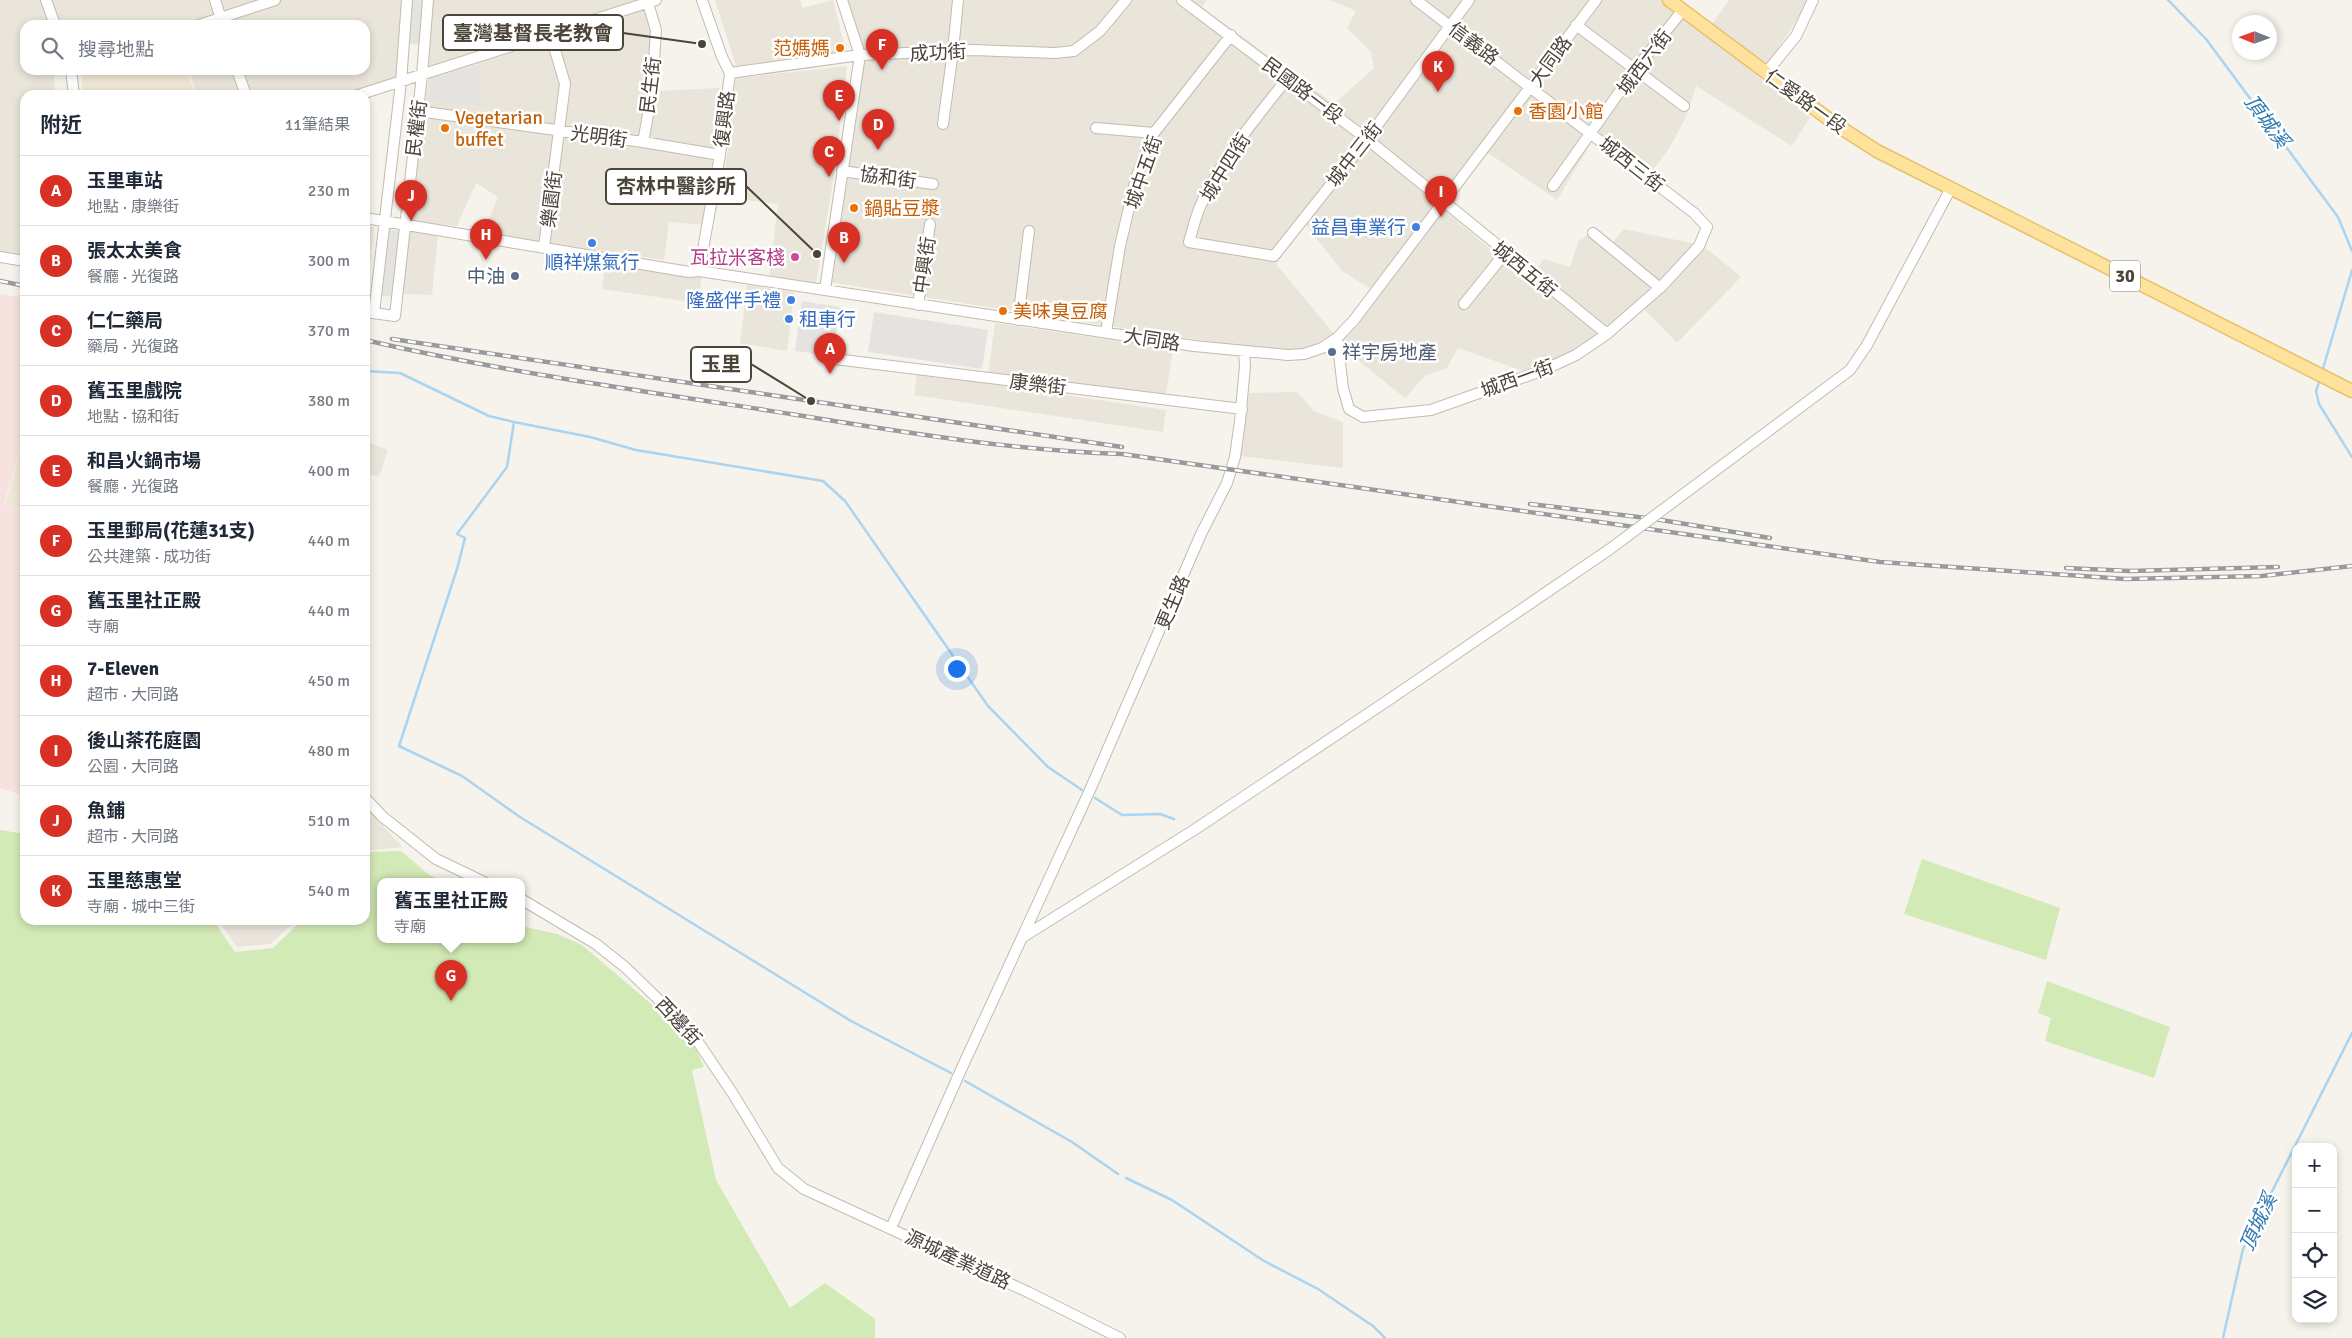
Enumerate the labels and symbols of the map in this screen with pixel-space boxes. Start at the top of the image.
callout: 臺灣基督長老教會 [443,15,623,50]
north arrow [2232,15,2277,60]
street label: 信義路 [1443,17,1503,71]
text: 臺灣基督長老教會 [453,21,613,46]
street label: 城西六街 [1612,25,1677,100]
pin: F [866,29,898,70]
street label: 大同路 [1524,31,1577,92]
place label: 范媽媽 [773,37,830,61]
street label: 成功街 [909,40,967,66]
marker: 范媽媽 [834,42,846,54]
pin: K [1422,51,1454,92]
street label: 民國路一段 [1257,53,1348,129]
street label: 民生街 [636,55,666,115]
street label: 仁愛路一段 [1760,64,1851,139]
pin: E [823,80,855,121]
street label: 復興路 [710,89,740,149]
water label: 頂城溪 [2239,90,2296,155]
street label: 民權街 [402,98,432,158]
place label: 香園小館 [1528,100,1604,124]
marker: 香園小館 [1512,105,1524,117]
place label: Vegetarian buffet [455,106,543,152]
pin: D [862,109,894,150]
street label: 城中三街 [1322,117,1388,192]
street label: 光明街 [569,121,629,153]
marker: Vegetarian buffet [439,122,451,134]
street label: 城中四街 [1196,129,1256,206]
street label: 城中五街 [1120,132,1168,212]
street label: 城西三街 [1594,132,1669,198]
pin: C [813,136,845,177]
street label: 協和街 [858,162,918,194]
street label: 樂園街 [537,169,567,229]
callout: 杏林中醫診所 [606,169,746,204]
text: 杏林中醫診所 [616,174,736,199]
pin: I [1425,176,1457,217]
pin: J [395,180,427,221]
place label: 鍋貼豆漿 [864,197,940,221]
marker: 鍋貼豆漿 [848,202,860,214]
place label: 益昌車業行 [1311,216,1406,240]
pin: H [470,219,502,260]
marker: 益昌車業行 [1410,221,1422,233]
pin: B [828,222,860,263]
street label: 中興街 [909,235,941,295]
marker: 順祥煤氣行 [586,237,598,249]
street label: 城西五街 [1487,237,1561,303]
place label: 瓦拉米客棧 [690,246,785,270]
place label: 順祥煤氣行 [544,251,640,275]
marker: 瓦拉米客棧 [789,251,801,263]
road number: 30 [2110,260,2140,292]
place label: 中油 [467,265,505,289]
marker: 中油 [509,270,521,282]
place label: 隆盛伴手禮 [686,289,781,313]
marker: 隆盛伴手禮 [785,294,797,306]
place label: 美味臭豆腐 [1013,300,1108,324]
marker: 美味臭豆腐 [997,305,1009,317]
place label: 租車行 [799,308,856,332]
marker: 租車行 [783,313,795,325]
street label: 大同路 [1122,324,1182,356]
pin: A [814,333,846,374]
place label: 祥宇房地產 [1342,341,1437,365]
marker: 祥宇房地產 [1326,346,1338,358]
callout: 玉里 [691,347,751,382]
text: 玉里 [701,352,741,377]
street label: 城西一街 [1478,355,1557,403]
street label: 康樂街 [1008,370,1068,400]
street label: 更生路 [1151,571,1195,633]
your location [944,656,970,682]
pin: G [435,960,467,1001]
street label: 西邊街 [650,993,706,1051]
water label: 頂城溪 [2234,1187,2284,1255]
street label: 源城產業道路 [901,1225,1014,1295]

